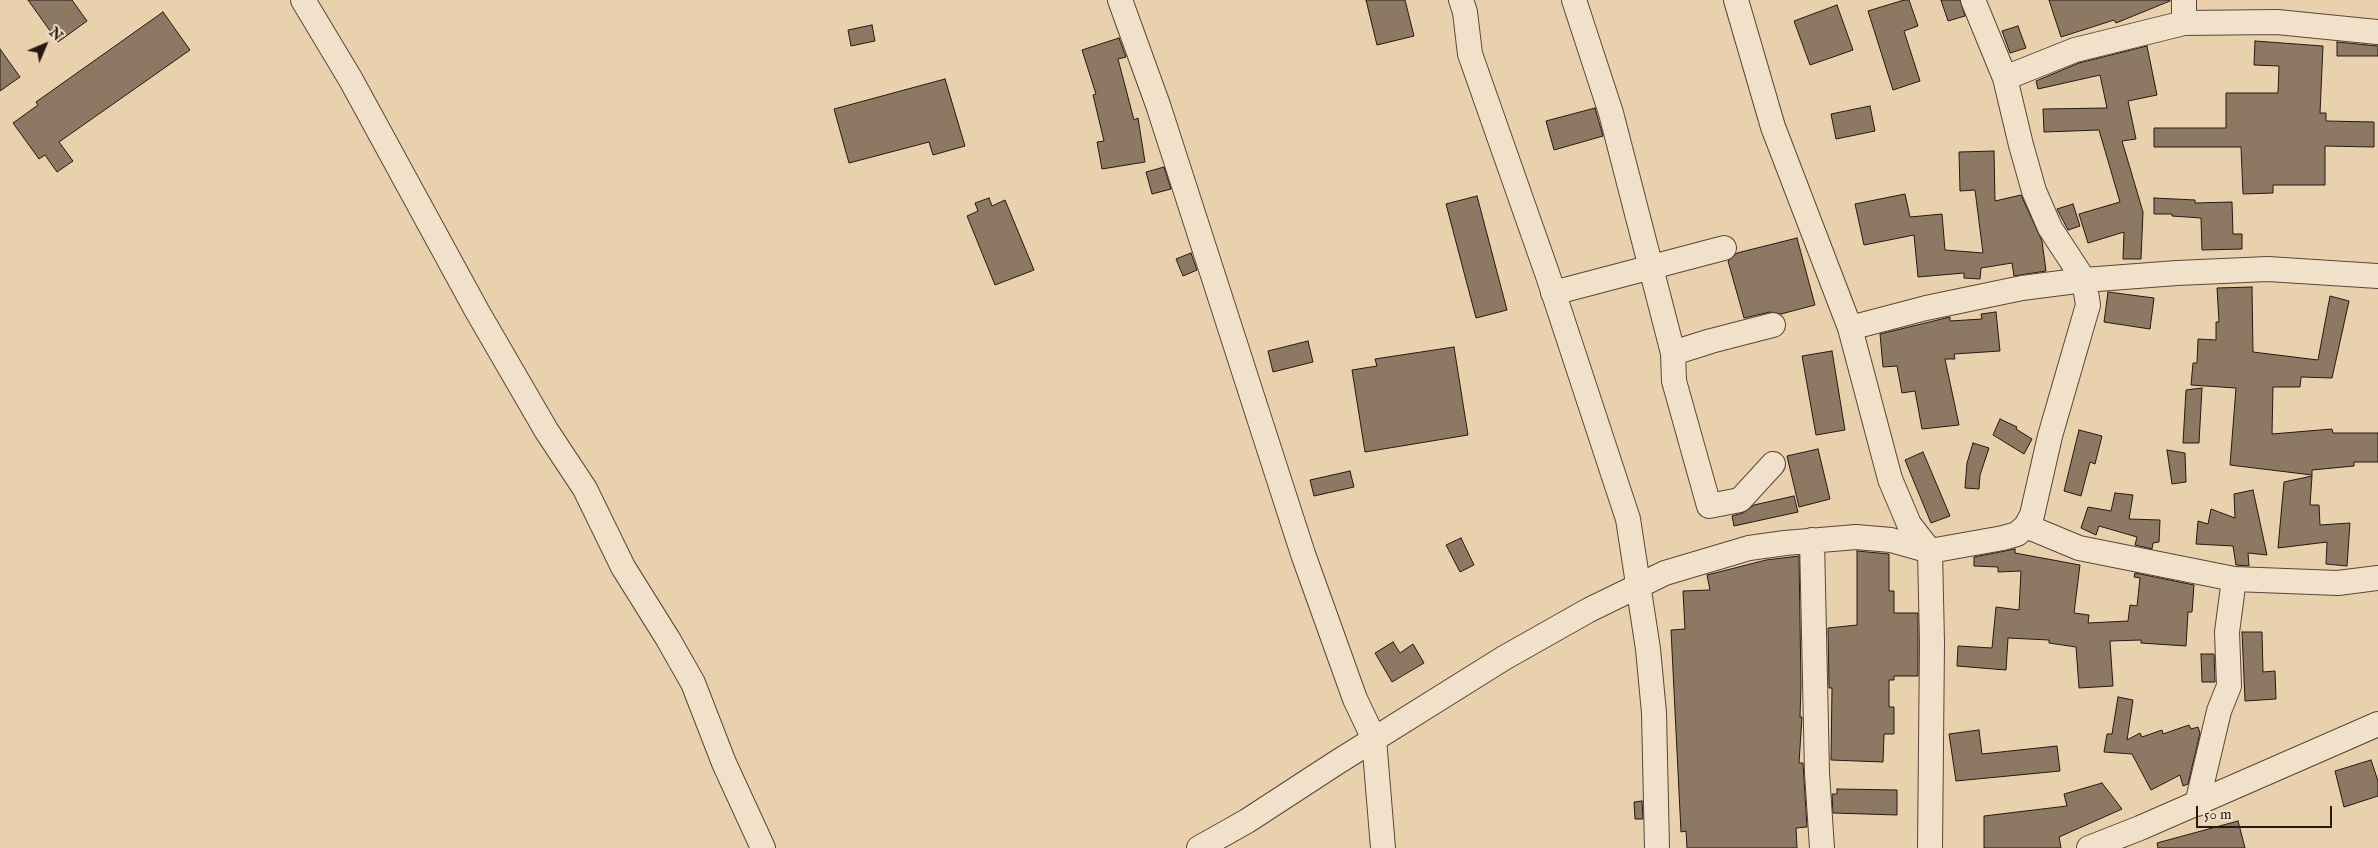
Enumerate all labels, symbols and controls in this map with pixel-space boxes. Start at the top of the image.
north arrow [20,20,70,70]
text: N [45,24,66,45]
scale bar [2198,796,2334,828]
text: 50 m [2204,805,2232,824]

